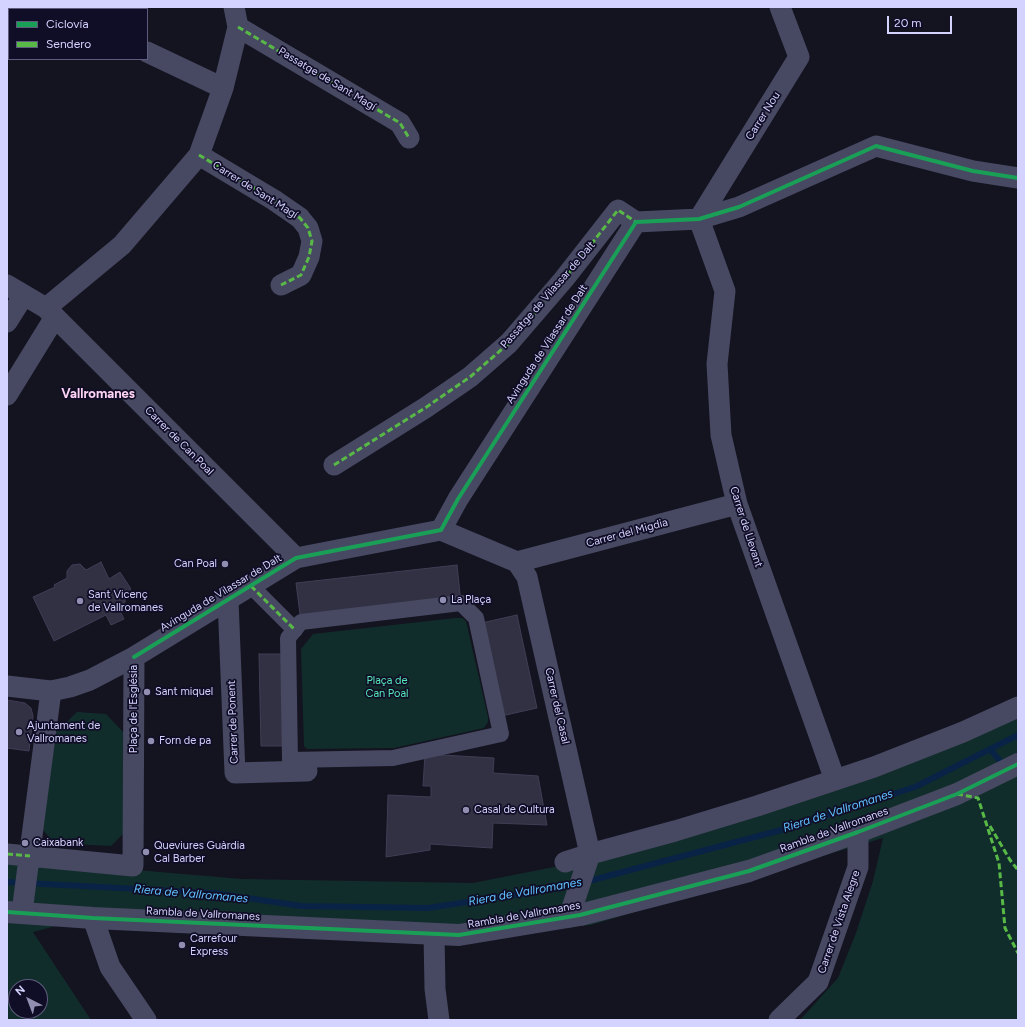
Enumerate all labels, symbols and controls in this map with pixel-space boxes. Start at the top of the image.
legend [8,8,148,60]
scale bar [889,8,954,34]
text: 20 m [894,16,922,30]
text: Ciclovía [46,17,89,31]
text: Sendero [46,37,91,51]
street label: Passatge de Sant Magí [276,45,378,113]
street label: Carrer Nou [743,89,783,143]
street label: Carrer de Sant Magí [210,158,300,222]
street label: Passatge de Vilassar de Dalt [498,239,598,351]
street label: Avinguda de Vilassar de Dalt [503,282,591,406]
district label: Vallromanes [61,386,135,402]
street label: Carrer de Can Poal [142,404,216,478]
street label: Carrer de Llevant [727,485,765,569]
street label: Carrer del Migdia [585,516,669,550]
street label: Avinguda de Vilassar de Dalt [158,551,284,635]
place label: Can Poal [174,557,217,571]
marker: Can Poal [220,559,230,569]
place label: Sant Vicenç de Vallromanes [88,588,163,614]
place label: La Plaça [451,593,491,607]
marker: La Plaça [438,595,448,605]
marker: Sant Vicenç de Vallromanes [75,596,85,606]
street label: Plaça de l'Església [127,665,141,753]
street label: Carrer del Casal [542,667,572,745]
park label: Plaça de Can Poal [365,674,409,700]
street label: Carrer de Ponent [225,680,241,764]
place label: Sant miquel [155,685,213,699]
marker: Sant miquel [142,687,152,697]
place label: Ajuntament de Vallromanes [27,719,100,745]
marker: Ajuntament de Vallromanes [14,727,24,737]
place label: Forn de pa [159,734,211,748]
marker: Forn de pa [146,736,156,746]
water label: Riera de Vallromanes [781,786,895,836]
place label: Casal de Cultura [474,803,555,817]
street label: Rambla de Vallromanes [778,804,890,856]
marker: Casal de Cultura [461,805,471,815]
place label: Caixabank [33,836,83,850]
marker: Caixabank [20,838,30,848]
place label: Queviures Guàrdia Cal Barber [154,839,245,865]
marker: Queviures Guàrdia Cal Barber [141,847,151,857]
street label: Carrer de Vista Alegre [815,869,863,975]
water label: Riera de Vallromanes [467,875,583,909]
water label: Riera de Vallromanes [133,882,249,906]
street label: Rambla de Vallromanes [467,899,581,931]
street label: Rambla de Vallromanes [146,904,260,924]
place label: Carrefour Express [190,932,237,958]
marker: Carrefour Express [177,940,187,950]
north arrow [8,979,48,1019]
text: N [13,983,28,998]

